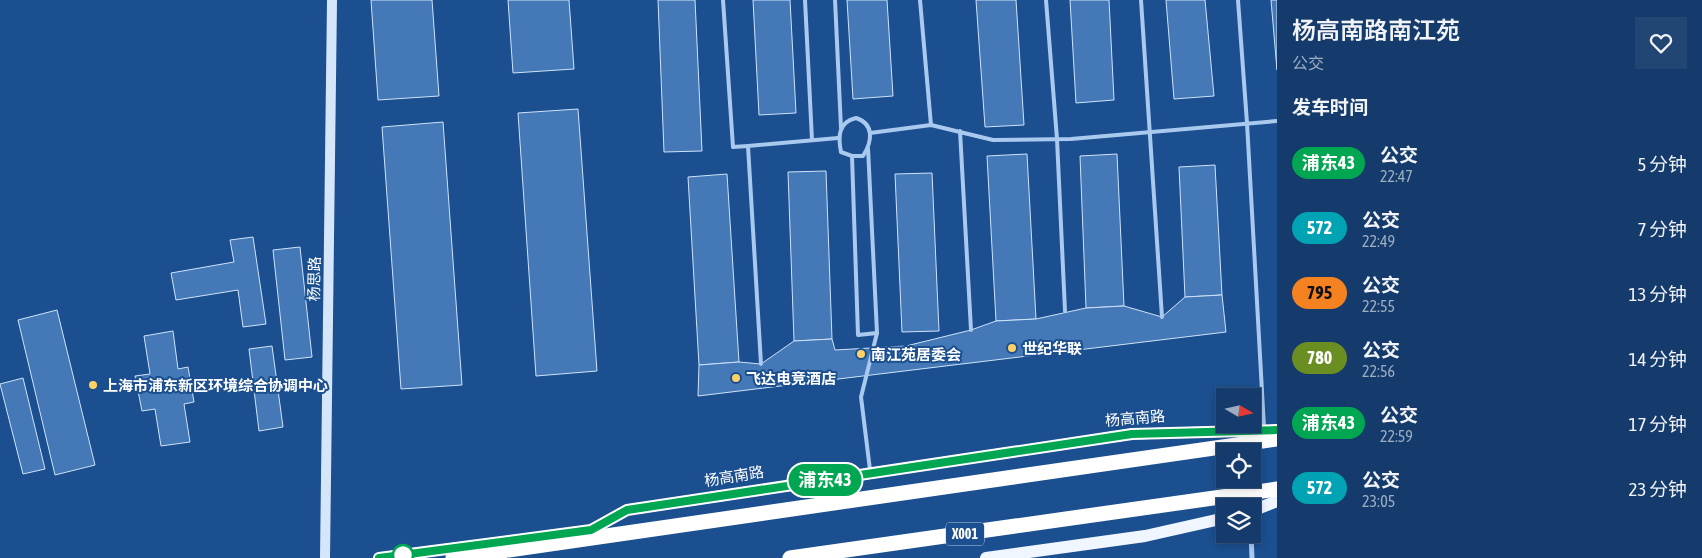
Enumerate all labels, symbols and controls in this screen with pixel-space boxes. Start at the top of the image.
text: 杨高南路南江苑 [1292,17,1460,44]
button: heart [1635,17,1687,69]
text: 公交 [1292,54,1324,72]
text: 发车时间 [1292,96,1368,118]
text: 公交 [1380,144,1418,166]
text: 浦东43 [1302,152,1355,173]
text: 5 分钟 [1637,153,1687,175]
text: 22:47 [1380,167,1413,185]
text: 公交 [1362,209,1400,231]
text: 572 [1307,217,1332,238]
text: 7 分钟 [1637,218,1687,240]
text: 22:49 [1362,232,1395,250]
street label: 杨思路 [305,256,323,302]
text: 公交 [1362,274,1400,296]
text: 795 [1307,282,1332,303]
text: 13 分钟 [1629,283,1687,305]
text: 22:55 [1362,297,1395,315]
text: 公交 [1362,339,1400,361]
place label: 世纪华联 [1022,340,1082,357]
marker: 世纪华联 [1006,342,1018,354]
place label: 南江苑居委会 [871,346,961,363]
text: 780 [1307,347,1332,368]
marker: 南江苑居委会 [855,348,867,360]
text: 14 分钟 [1629,348,1687,370]
text: 22:56 [1362,362,1395,380]
place label: 飞达电竞酒店 [746,370,836,387]
marker: 飞达电竞酒店 [730,372,742,384]
place label: 上海市浦东新区环境综合协调中心 [103,377,328,394]
marker: 上海市浦东新区环境综合协调中心 [87,379,99,391]
north arrow [1216,388,1261,432]
map controls [1216,388,1261,543]
text: 公交 [1380,404,1418,426]
street label: 杨高南路 [1104,407,1166,429]
text: 浦东43 [1302,412,1355,433]
text: 17 分钟 [1629,413,1687,435]
text: 22:59 [1380,427,1413,445]
button: locate [1216,443,1261,488]
street label: 杨高南路 [703,463,765,489]
line badge: 浦东43 [790,464,860,496]
text: 浦东43 [799,469,851,490]
text: 公交 [1362,469,1400,491]
text: 572 [1307,477,1332,498]
text: 23 分钟 [1629,478,1687,500]
text: 23:05 [1362,492,1395,510]
button: layers [1216,498,1261,543]
road number: X001 [946,522,984,546]
unlabelled marker [392,544,414,558]

